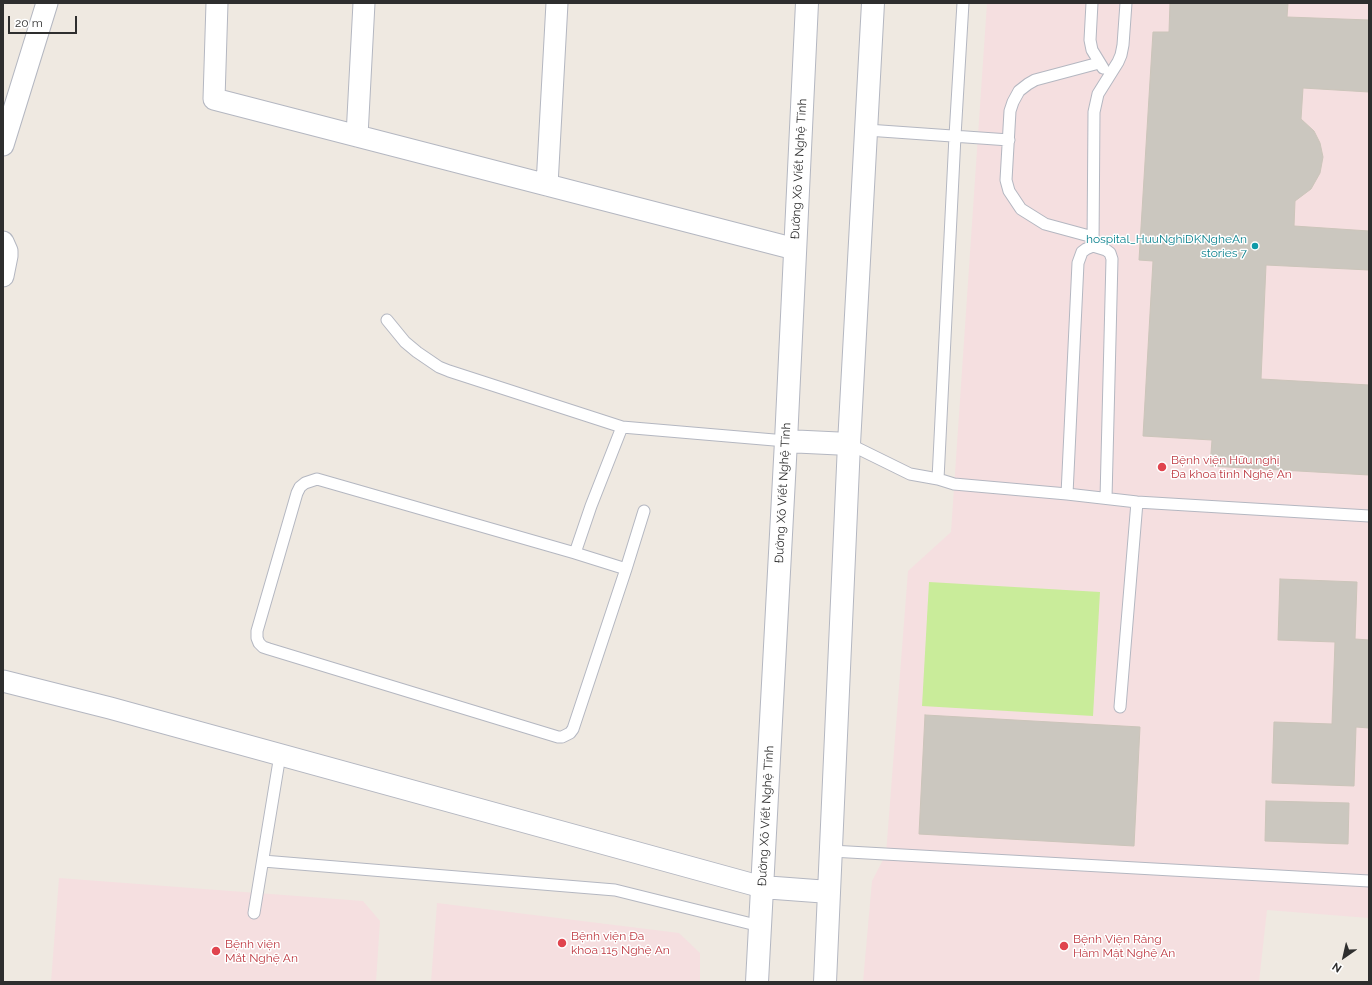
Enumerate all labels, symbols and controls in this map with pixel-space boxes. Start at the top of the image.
scale bar [10,8,79,34]
text: 20 m [15,16,43,30]
street label: Đường Xô Viết Nghệ Tĩnh [788,98,810,240]
place label: hospital_HuuNghiDKNgheAn stories 7 [1086,232,1247,260]
marker: hospital_HuuNghiDKNgheAn stories 7 [1250,241,1260,251]
street label: Đường Xô Viết Nghệ Tĩnh [772,422,794,564]
place label: Bệnh viện Hữu nghị Đa khoa tỉnh Nghệ An [1171,453,1292,481]
marker: Bệnh viện Hữu nghị Đa khoa tỉnh Nghệ An [1156,461,1168,473]
street label: Đường Xô Viết Nghệ Tĩnh [755,745,777,887]
place label: Bệnh viện Đa khoa 115 Nghệ An [571,929,670,957]
place label: Bệnh Viện Răng Hàm Mặt Nghệ An [1073,932,1175,960]
place label: Bệnh viện Mắt Nghệ An [225,937,298,965]
marker: Bệnh viện Đa khoa 115 Nghệ An [556,937,568,949]
north arrow [1324,937,1364,977]
marker: Bệnh Viện Răng Hàm Mặt Nghệ An [1058,940,1070,952]
marker: Bệnh viện Mắt Nghệ An [210,945,222,957]
text: N [1330,960,1344,975]

